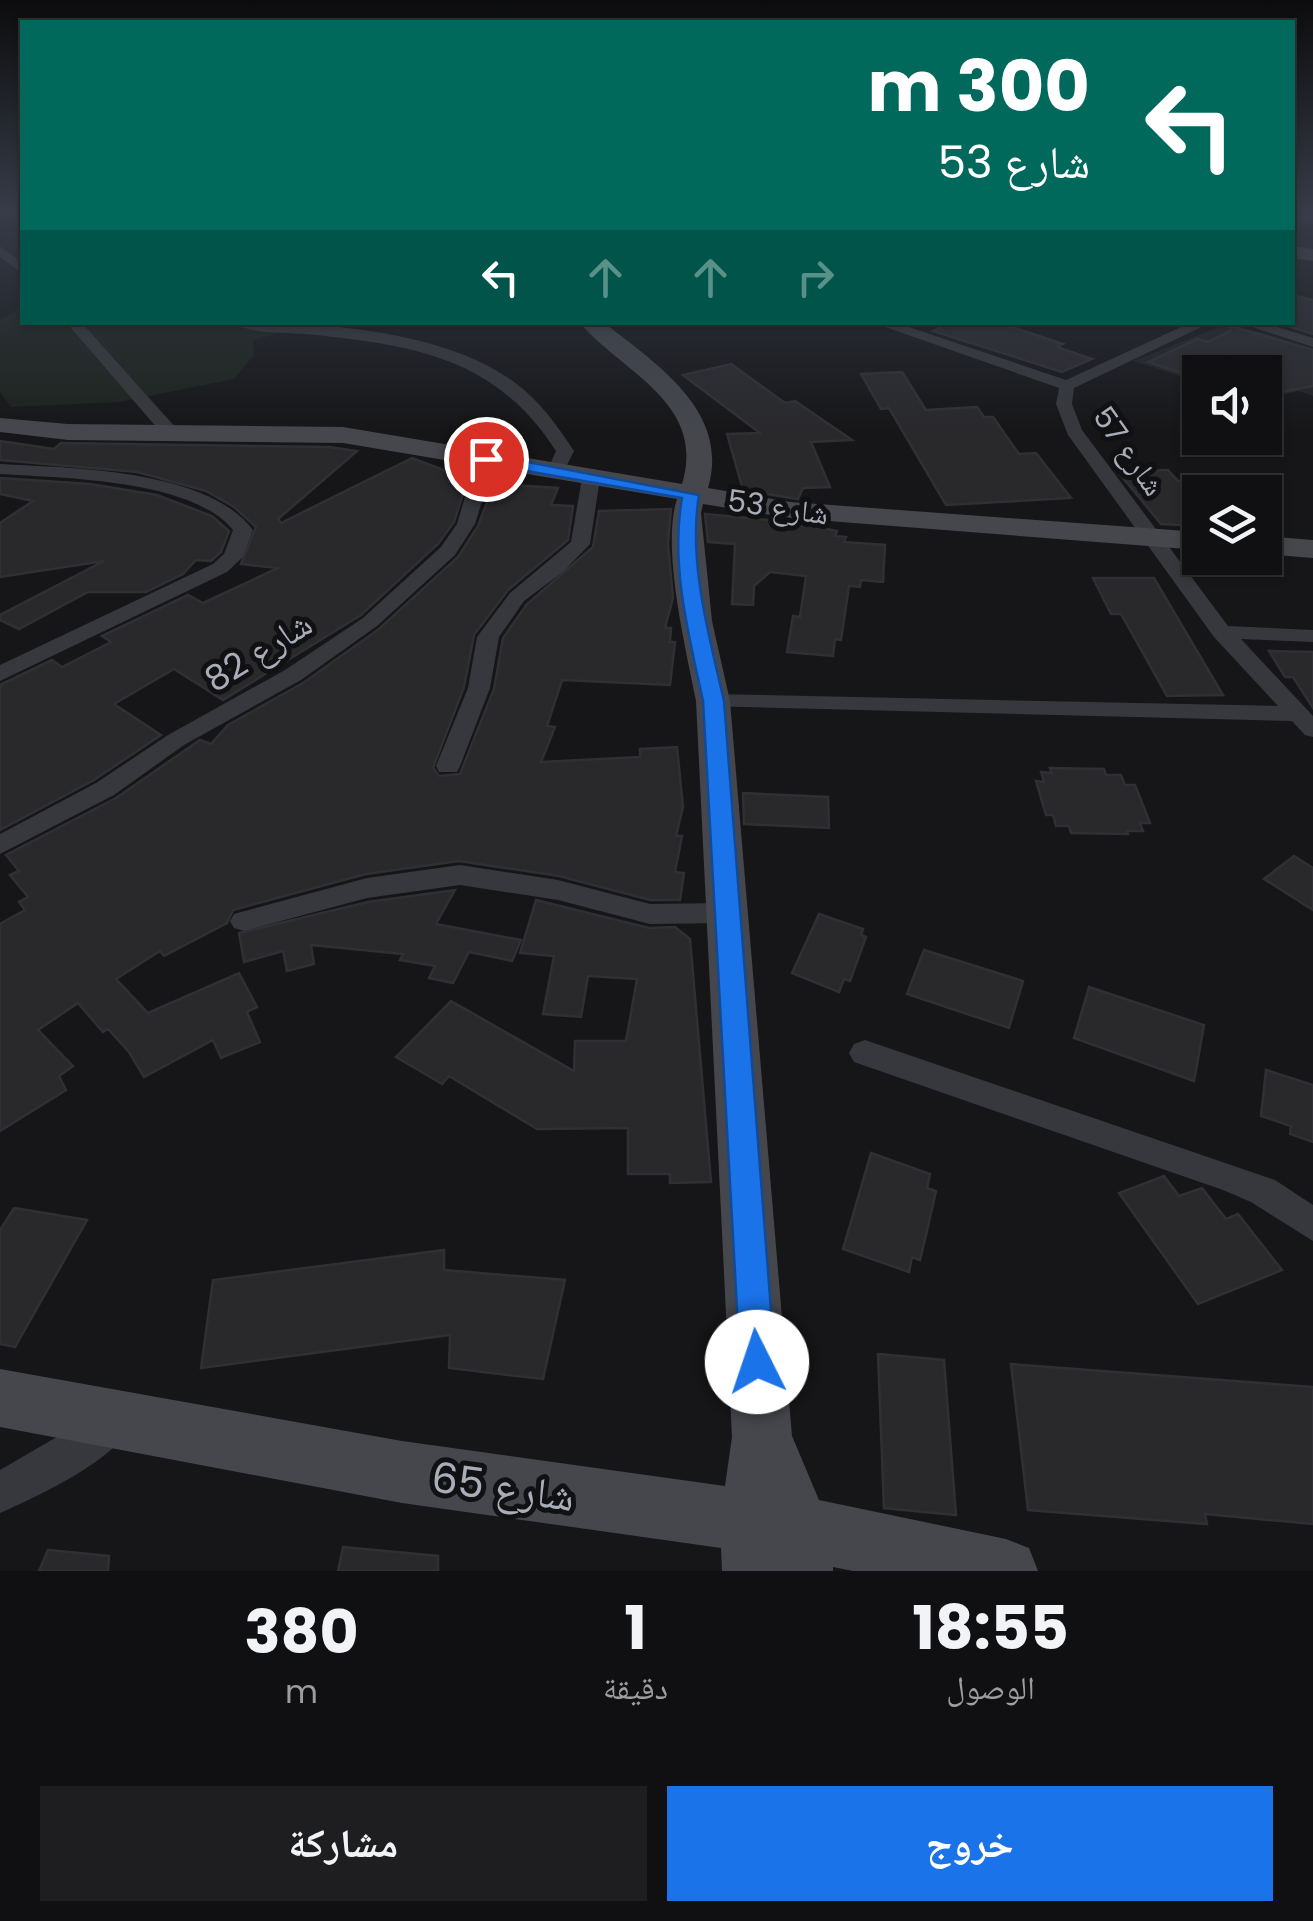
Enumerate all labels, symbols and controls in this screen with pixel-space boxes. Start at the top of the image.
text: 300 m [867,37,1090,136]
icon: left [1125,60,1255,190]
text: شارع 53 [938,131,1090,194]
icon: left [473,250,528,305]
icon: ahead [578,250,633,305]
icon: ahead [683,250,738,305]
icon: right [788,250,843,305]
map controls [1182,355,1282,575]
button: sound [1182,355,1282,455]
street label: شارع 57 [1083,398,1175,504]
pin [444,417,529,502]
icon: arrive [459,432,514,487]
button: layers [1182,475,1282,575]
street label: شارع 53 [725,479,831,535]
street label: شارع 82 [195,599,321,703]
position arrow [705,1310,809,1414]
street label: شارع 65 [428,1448,578,1526]
text: 1 [624,1586,647,1670]
text: 18:55 [912,1586,1069,1670]
text: 380 [244,1590,359,1674]
text: دقيقة [603,1665,668,1710]
text: الوصول [946,1665,1035,1710]
text: m [285,1669,318,1714]
button: مشاركة [40,1786,647,1901]
button: خروج [667,1786,1273,1901]

